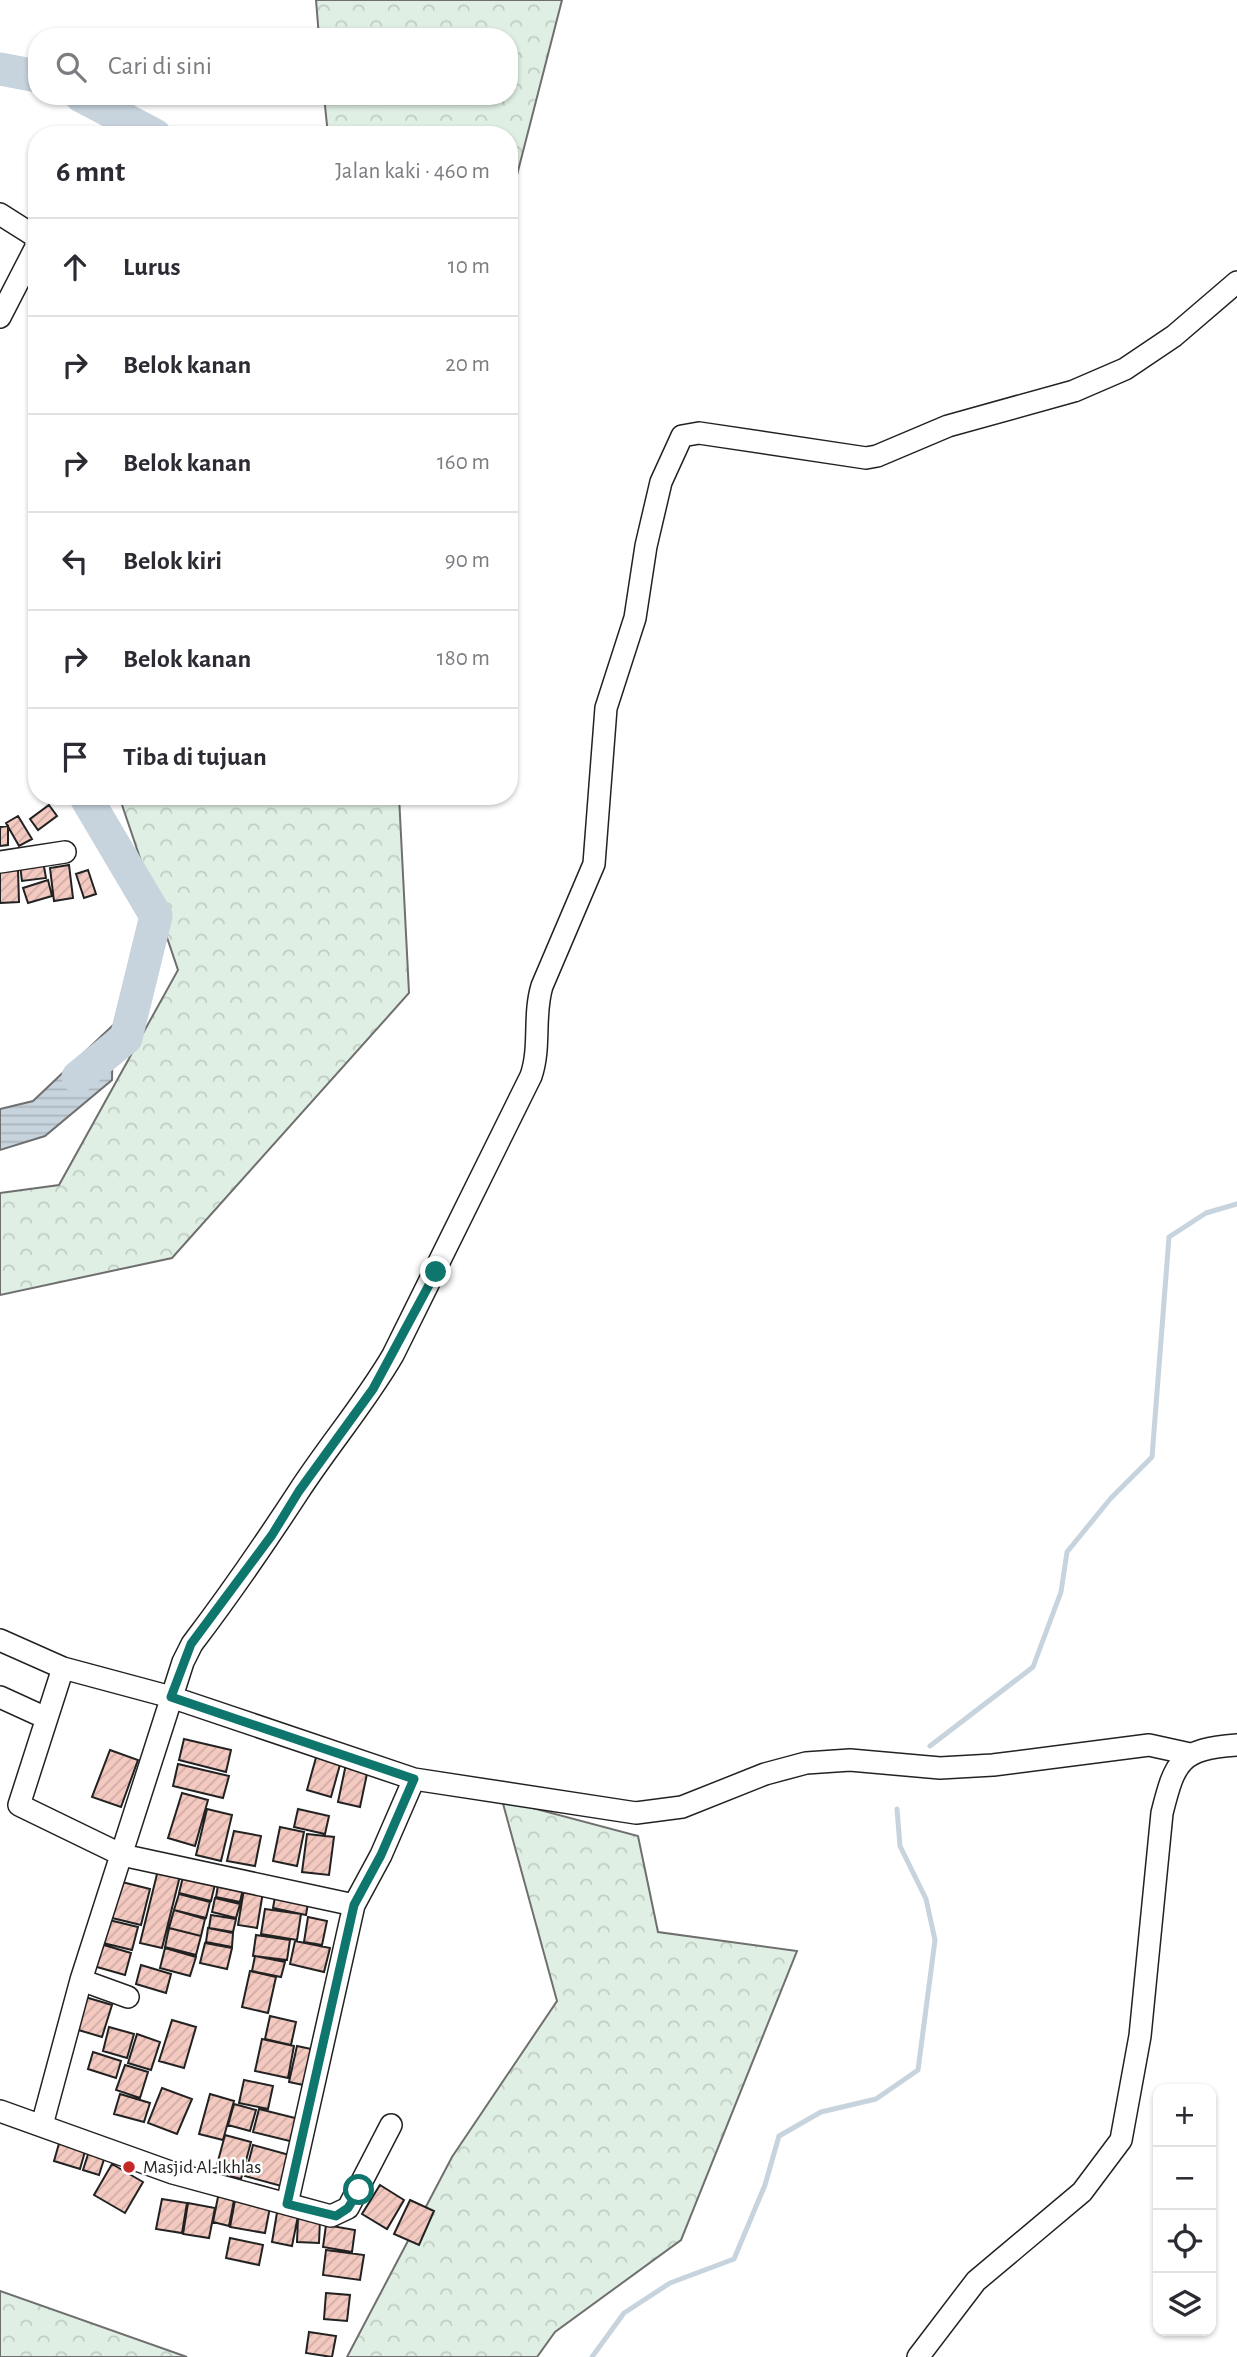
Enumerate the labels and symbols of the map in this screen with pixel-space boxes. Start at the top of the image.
route end [420,1256,451,1287]
place label: Masjid Al-Ikhlas [143,2158,261,2177]
marker: Masjid Al-Ikhlas [121,2159,137,2175]
route start [343,2174,374,2205]

